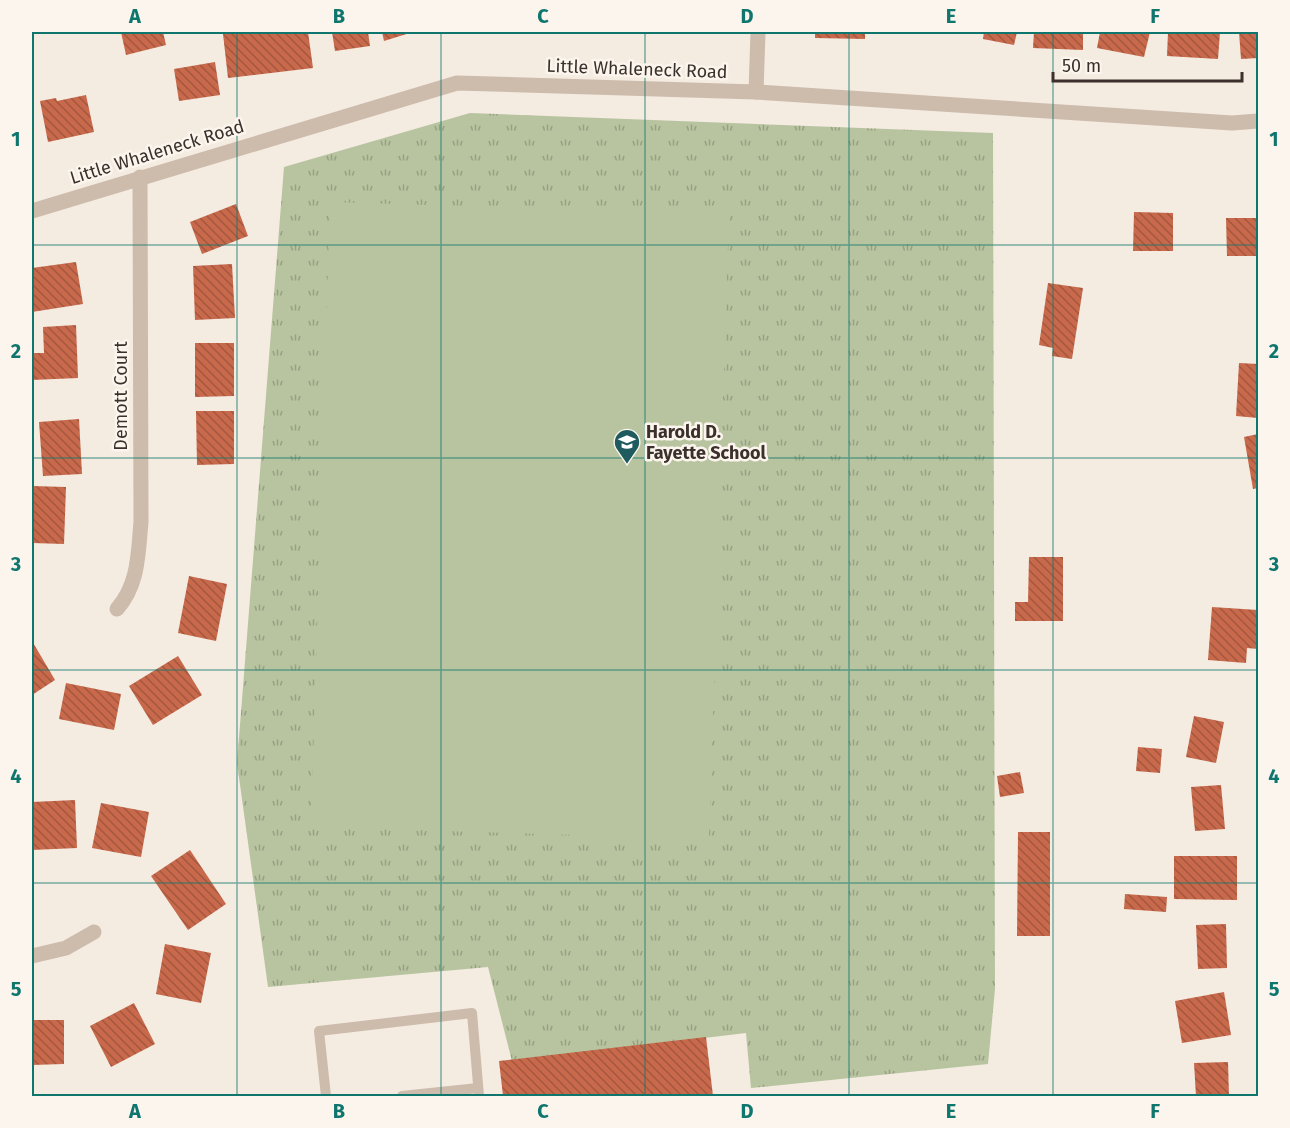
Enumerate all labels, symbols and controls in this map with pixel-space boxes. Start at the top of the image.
text: A [128,4,142,28]
text: B [333,4,345,28]
text: C [537,4,549,28]
text: D [740,4,754,28]
text: E [946,4,956,28]
text: F [1150,4,1160,28]
scale bar [1053,45,1242,83]
street label: Little Whaleneck Road [546,55,728,83]
text: 50 m [1062,55,1101,77]
street label: Little Whaleneck Road [67,115,247,189]
text: 1 [11,127,21,151]
text: 1 [1269,127,1279,151]
text: 2 [11,339,21,363]
text: 2 [1269,339,1279,363]
street label: Demott Court [110,341,132,451]
place label: Harold D. Fayette School [646,421,766,464]
school or university icon: Harold D. Fayette School [612,427,642,465]
text: 3 [10,552,21,576]
text: 3 [1268,552,1279,576]
text: 4 [10,764,22,788]
text: 4 [1268,764,1280,788]
text: 5 [11,977,22,1001]
text: 5 [1269,977,1280,1001]
text: A [128,1099,142,1123]
text: B [333,1099,345,1123]
text: C [537,1099,549,1123]
text: D [740,1099,754,1123]
text: E [946,1099,956,1123]
text: F [1150,1099,1160,1123]

